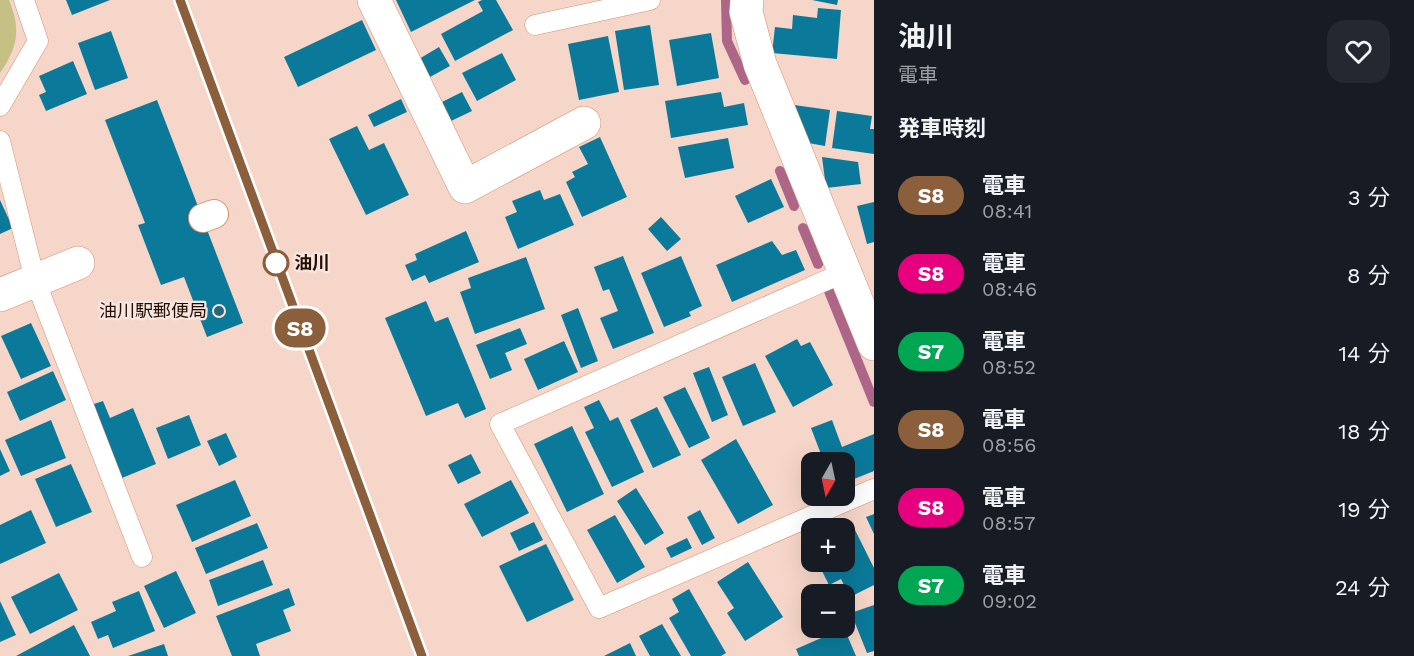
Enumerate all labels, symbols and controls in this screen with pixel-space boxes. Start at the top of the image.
text: 油川 [898,20,954,53]
button: heart [1327,20,1390,83]
text: 電車 [898,63,938,87]
text: 発車時刻 [898,116,986,141]
text: 電車 [982,173,1026,198]
text: S8 [918,183,944,208]
text: 3 分 [1348,185,1390,210]
text: 08:41 [982,199,1032,223]
marker: 油川 [263,250,289,276]
text: 電車 [982,251,1026,276]
place label: 油川 [294,252,330,273]
text: S8 [918,261,944,286]
text: 8 分 [1347,263,1390,288]
text: 08:46 [982,277,1037,301]
place label: 油川駅郵便局 [99,300,207,321]
marker: 油川駅郵便局 [212,304,226,318]
line badge: S8 [273,308,327,348]
text: S8 [287,316,313,341]
text: 電車 [982,329,1026,354]
text: S7 [918,339,944,364]
text: 14 分 [1338,341,1390,366]
text: 08:52 [982,355,1036,379]
text: 電車 [982,407,1026,432]
text: S8 [918,417,944,442]
text: 18 分 [1338,419,1390,444]
text: 08:56 [982,433,1036,457]
north arrow [801,452,855,506]
map controls [801,452,855,638]
text: 電車 [982,485,1026,510]
text: S8 [918,495,944,520]
text: 19 分 [1338,497,1390,522]
text: 08:57 [982,511,1036,535]
button: + [801,518,855,572]
text: 電車 [982,563,1026,588]
text: S7 [918,573,944,598]
text: 24 分 [1335,575,1390,600]
button: − [801,584,855,638]
text: 09:02 [982,589,1037,613]

